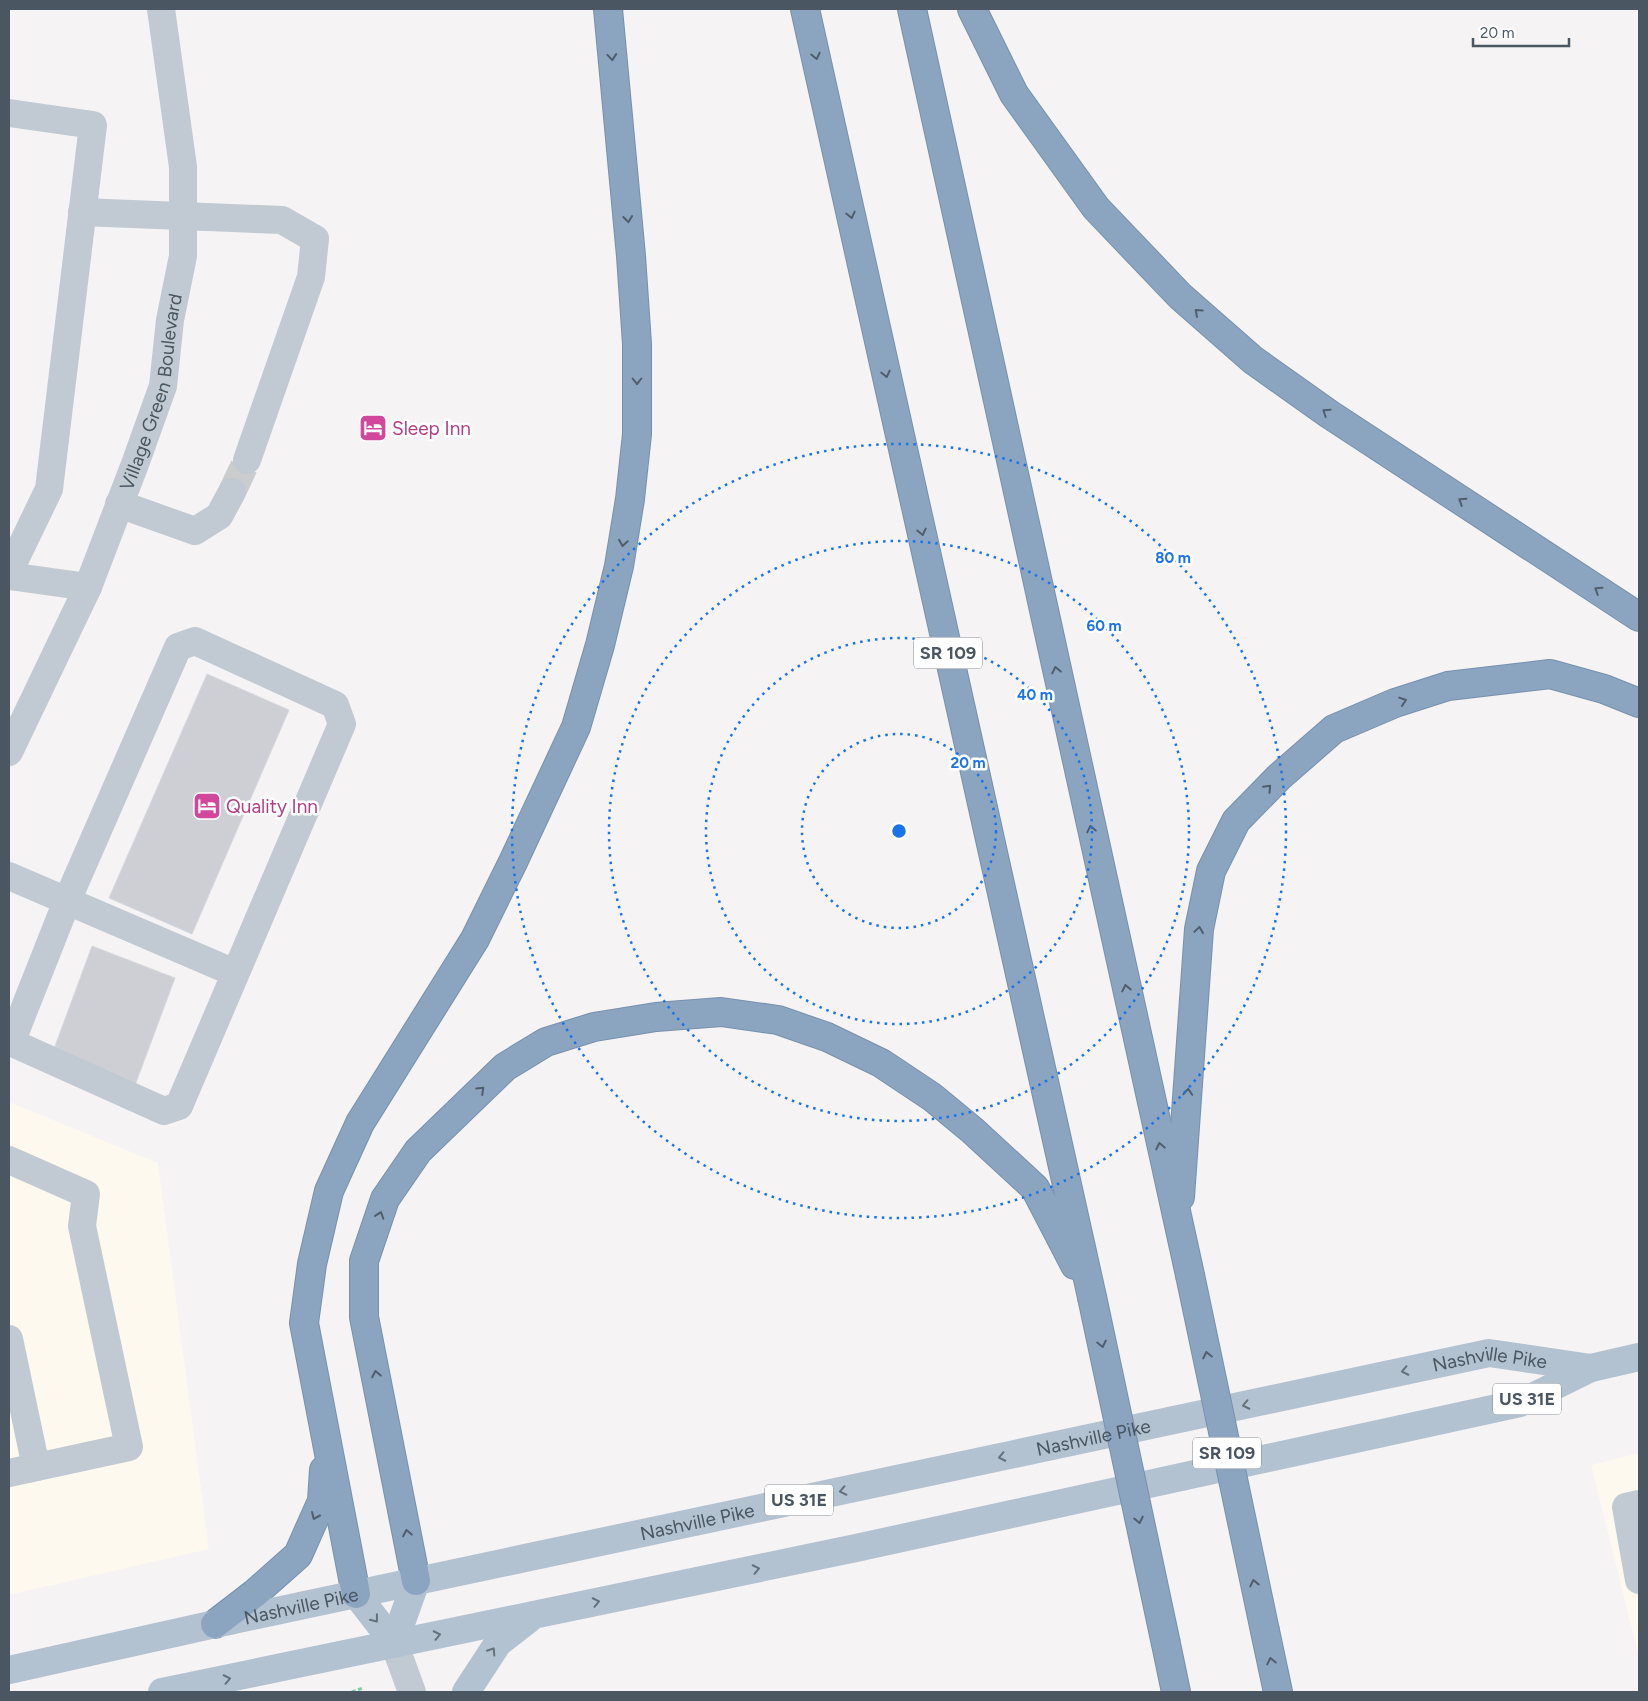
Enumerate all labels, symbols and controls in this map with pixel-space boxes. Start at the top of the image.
scale bar [1473,15,1569,47]
text: 20 m [1480,24,1514,42]
one-way arrow [810,52,820,61]
one-way arrow [607,54,618,62]
one-way arrow [845,210,856,219]
one-way arrow [622,215,633,223]
street label: Village Green Boulevard [115,292,187,494]
one-way arrow [1195,309,1204,318]
one-way arrow [880,369,891,378]
one-way arrow [632,378,642,385]
one-way arrow [1323,409,1332,418]
hotel icon: Sleep Inn [358,413,388,443]
place label: Sleep Inn [392,417,471,440]
one-way arrow [1459,498,1468,507]
one-way arrow [916,528,926,537]
one-way arrow [619,538,629,547]
text: 80 m [1155,549,1191,567]
one-way arrow [1595,587,1604,596]
text: 60 m [1086,617,1122,635]
road number: SR 109 [914,638,982,668]
one-way arrow [1052,666,1062,675]
text: 40 m [1017,686,1053,704]
one-way arrow [1398,696,1406,706]
text: 20 m [950,754,986,772]
one-way arrow [1262,785,1271,794]
hotel icon: Quality Inn [192,791,222,821]
place label: Quality Inn [226,795,318,818]
centre of rings [890,822,908,840]
one-way arrow [1086,824,1097,833]
one-way arrow [1193,926,1204,934]
one-way arrow [1121,983,1132,992]
one-way arrow [475,1087,484,1096]
one-way arrow [1182,1088,1193,1096]
one-way arrow [1156,1142,1166,1151]
one-way arrow [374,1211,384,1220]
one-way arrow [1096,1340,1107,1349]
street label: Nashville Pike [1430,1342,1549,1377]
one-way arrow [1202,1351,1212,1360]
one-way arrow [1401,1365,1410,1376]
one-way arrow [371,1369,381,1378]
road number: US 31E [1493,1384,1561,1415]
one-way arrow [1242,1399,1251,1410]
street label: Nashville Pike [1034,1414,1153,1461]
road number: SR 109 [1193,1438,1261,1469]
one-way arrow [997,1451,1006,1462]
road number: US 31E [765,1484,833,1516]
one-way arrow [839,1485,847,1496]
street label: Nashville Pike [638,1499,757,1545]
one-way arrow [311,1511,322,1520]
one-way arrow [1134,1516,1144,1525]
one-way arrow [402,1529,412,1538]
one-way arrow [751,1564,760,1575]
one-way arrow [1250,1578,1260,1587]
street label: Nashville Pike [242,1583,360,1630]
one-way arrow [592,1597,601,1607]
one-way arrow [369,1613,378,1623]
one-way arrow [433,1630,442,1640]
one-way arrow [486,1648,496,1657]
one-way arrow [1266,1657,1277,1666]
one-way arrow [222,1674,231,1684]

